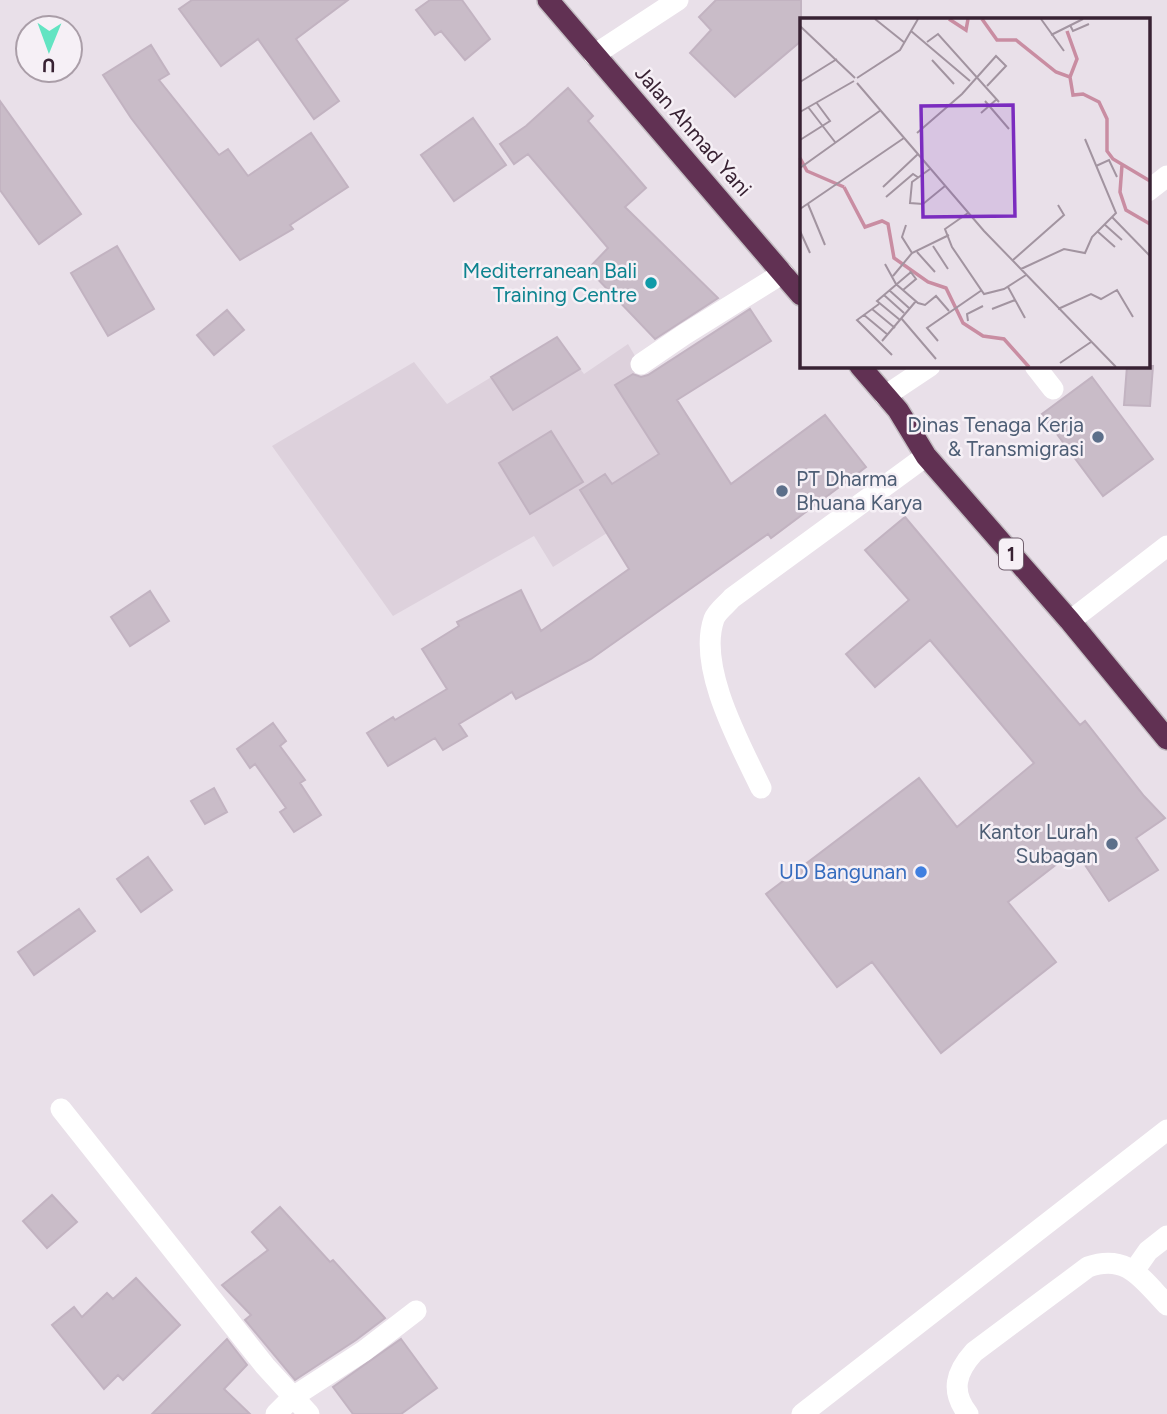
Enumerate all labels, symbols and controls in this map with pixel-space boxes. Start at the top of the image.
north arrow [14,14,84,84]
inset map [800,18,1150,368]
text: U [42,54,56,77]
street label: Jalan Ahmad Yani [630,60,757,201]
place label: Mediterranean Bali Training Centre [463,258,637,307]
marker: Mediterranean Bali Training Centre [643,275,659,291]
place label: Dinas Tenaga Kerja & Transmigrasi [907,412,1084,461]
marker: Dinas Tenaga Kerja & Transmigrasi [1090,429,1106,445]
place label: PT Dharma Bhuana Karya [796,466,923,515]
marker: PT Dharma Bhuana Karya [774,483,790,499]
road number: 1 [999,538,1023,569]
place label: Kantor Lurah Subagan [978,819,1098,868]
marker: Kantor Lurah Subagan [1104,836,1120,852]
place label: UD Bangunan [779,859,907,884]
marker: UD Bangunan [913,864,929,880]

